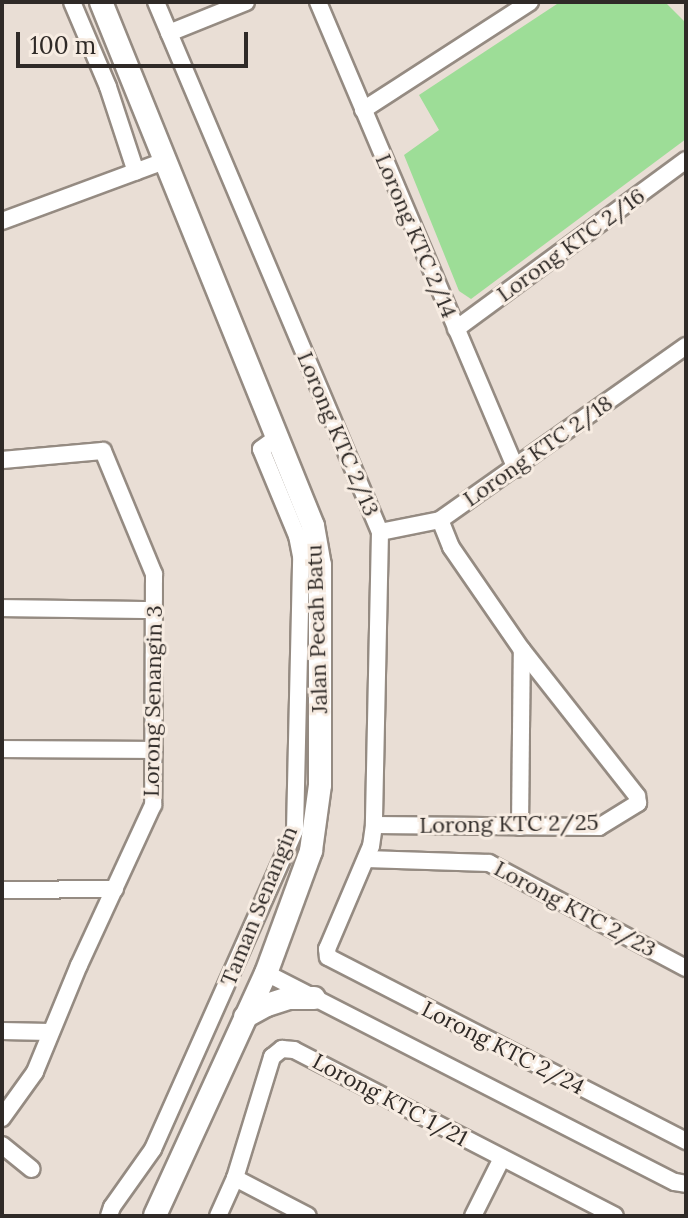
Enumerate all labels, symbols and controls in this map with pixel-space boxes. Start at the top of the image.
scale bar [20,16,252,66]
text: 100 m [30,30,96,61]
street label: Lorong KTC 2/14 [370,150,462,322]
street label: Lorong KTC 2/16 [492,183,650,307]
street label: Lorong KTC 2/13 [292,348,384,520]
street label: Lorong KTC 2/18 [458,390,618,512]
street label: Jalan Pecah Batu [301,544,333,714]
street label: Lorong Senangin 3 [138,605,168,797]
street label: Lorong KTC 2/25 [419,809,599,839]
street label: Taman Senangin [215,822,303,990]
street label: Lorong KTC 2/23 [490,855,660,963]
street label: Lorong KTC 2/24 [417,996,589,1100]
street label: Lorong KTC 1/21 [308,1048,472,1152]

